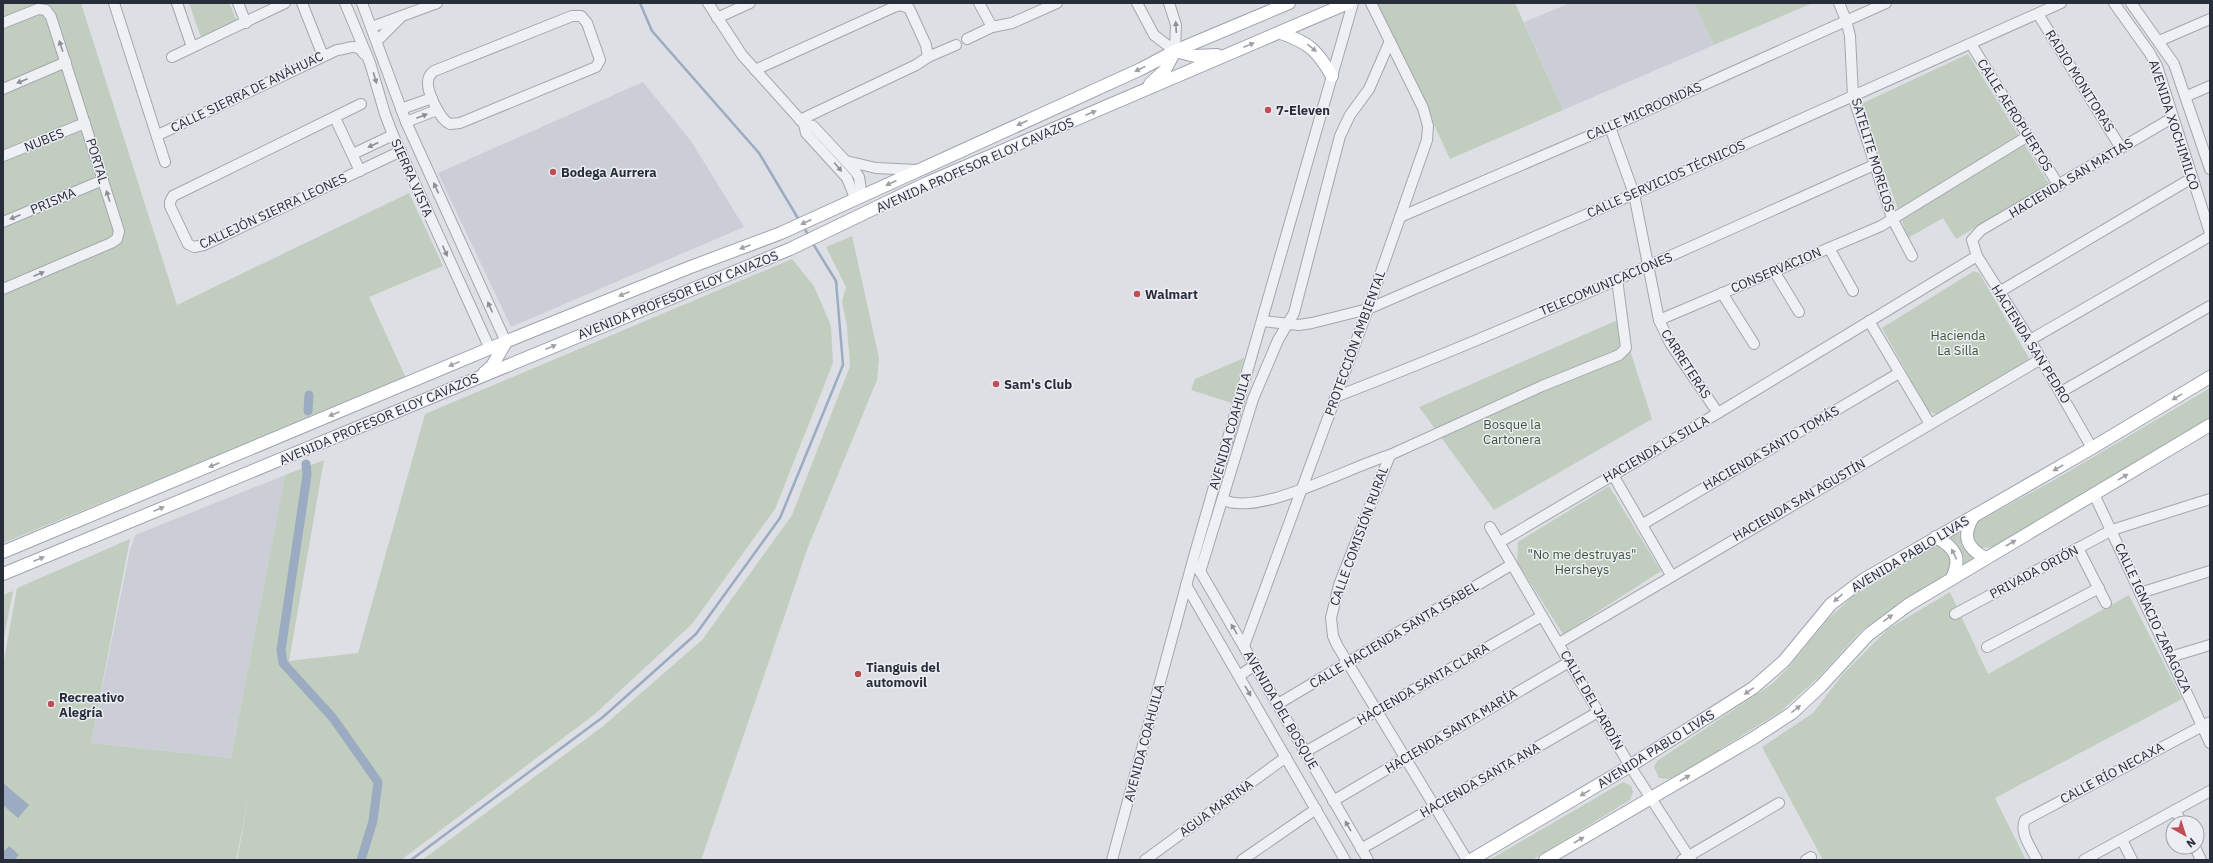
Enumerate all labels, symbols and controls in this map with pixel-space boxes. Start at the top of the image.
one-way arrow [1172,21,1179,33]
street label: RADIO MONITORAS [2042,27,2118,135]
one-way arrow [57,40,63,52]
one-way arrow [1244,42,1255,48]
one-way arrow [1306,43,1317,52]
street label: CALLE SIERRA DE ANÁHUAC [168,48,326,136]
street label: CALLE AEROPUERTOS [1973,56,2057,174]
street label: AVENIDA XOCHIMILCO [2145,58,2203,192]
one-way arrow [1134,66,1146,73]
one-way arrow [372,72,378,85]
street label: CALLE MICROONDAS [1584,78,1704,144]
one-way arrow [15,79,27,85]
street label: SATELITE MORELOS [1848,96,1898,214]
place label: 7-Eleven [1276,102,1330,119]
marker: 7-Eleven [1263,105,1273,115]
one-way arrow [1086,109,1098,115]
one-way arrow [416,113,428,119]
street label: AVENIDA PROFESOR ELOY CAVAZOS [873,114,1077,216]
one-way arrow [1016,120,1027,126]
street label: NUBES [22,124,66,156]
street label: HACIENDA SAN MATIAS [2006,134,2136,222]
street label: PORTAL [82,136,112,186]
street label: SIERRA VISTA [387,136,437,220]
street label: CALLE SERVICIOS TÉCNICOS [1584,136,1748,222]
one-way arrow [367,142,379,148]
one-way arrow [834,162,842,172]
place label: Bodega Aurrera [561,164,657,181]
marker: Bodega Aurrera [548,167,558,177]
street label: CALLEJÓN SIERRA LEONES [196,169,350,253]
one-way arrow [885,180,896,186]
one-way arrow [433,183,439,194]
street label: PRISMA [28,184,79,218]
one-way arrow [105,190,111,202]
one-way arrow [9,214,21,220]
one-way arrow [800,219,811,225]
street label: CONSERVACION [1728,243,1824,297]
one-way arrow [738,244,750,250]
one-way arrow [442,245,448,257]
street label: AVENIDA PROFESOR ELOY CAVAZOS [575,247,781,343]
street label: TELECOMUNICACIONES [1537,248,1675,320]
street label: PROTECCIÓN AMBIENTAL [1321,268,1389,418]
one-way arrow [33,270,45,277]
street label: HACIENDA SAN PEDRO [1987,281,2075,407]
place label: Walmart [1145,286,1198,303]
marker: Walmart [1132,289,1142,299]
one-way arrow [618,291,629,297]
one-way arrow [487,301,493,312]
street label: CARRETERAS [1657,326,1715,402]
park label: Hacienda La Silla [1931,327,1986,359]
one-way arrow [545,344,556,350]
one-way arrow [448,362,460,368]
street label: AVENIDA PROFESOR ELOY CAVAZOS [277,369,481,469]
street label: AVENIDA COAHUILA [1205,370,1255,492]
place label: Sam's Club [1004,376,1072,393]
marker: Sam's Club [991,379,1001,389]
one-way arrow [2171,394,2183,401]
street label: HACIENDA SANTO TOMÁS [1700,402,1842,494]
street label: HACIENDA LA SILLA [1600,411,1713,486]
one-way arrow [328,412,340,418]
park label: Bosque la Cartonera [1483,416,1541,448]
street label: HACIENDA SAN AGUSTÍN [1730,455,1868,545]
one-way arrow [209,462,220,468]
street label: CALLE COMISIÓN RURAL [1326,463,1392,608]
one-way arrow [2052,464,2064,471]
one-way arrow [2117,473,2129,480]
one-way arrow [154,506,166,512]
street label: AVENIDA PABLO LIVAS [1848,512,1972,596]
one-way arrow [2005,539,2017,546]
street label: CALLE IGNACIO ZARAGOZA [2111,540,2196,696]
street label: PRIVADA ORIÓN [1987,541,2081,603]
park label: "No me destruyas" Hersheys [1527,546,1637,578]
one-way arrow [1951,548,1957,560]
one-way arrow [34,556,45,562]
street label: CALLE HACIENDA SANTA ISABEL [1306,577,1482,692]
one-way arrow [1833,594,1844,603]
one-way arrow [1883,614,1894,622]
one-way arrow [1230,624,1238,634]
street label: HACIENDA SANTA CLARA [1354,639,1493,729]
street label: CALLE DEL JARDÍN [1557,647,1627,753]
street label: AVENIDA DEL BOSQUE [1240,648,1322,772]
place label: Tianguis del automovil [866,659,940,691]
marker: Tianguis del automovil [853,669,863,679]
street label: AVENIDA COAHUILA [1120,682,1168,804]
street label: HACIENDA SANTA MARÍA [1382,684,1521,777]
one-way arrow [1244,686,1252,696]
one-way arrow [1743,687,1754,695]
place label: Recreativo Alegría [59,689,124,721]
marker: Recreativo Alegría [46,699,56,709]
one-way arrow [1791,705,1802,713]
street label: AVENIDA PABLO LIVAS [1594,706,1718,792]
street label: HACIENDA SANTA ANA [1417,738,1544,821]
street label: CALLE RÍO NECAXA [2057,738,2168,808]
street label: AGUA MARINA [1176,775,1257,840]
one-way arrow [1679,775,1691,782]
one-way arrow [1579,789,1591,796]
north arrow [2165,815,2205,855]
one-way arrow [1345,820,1352,832]
text: N [2184,835,2199,851]
one-way arrow [1573,837,1585,844]

